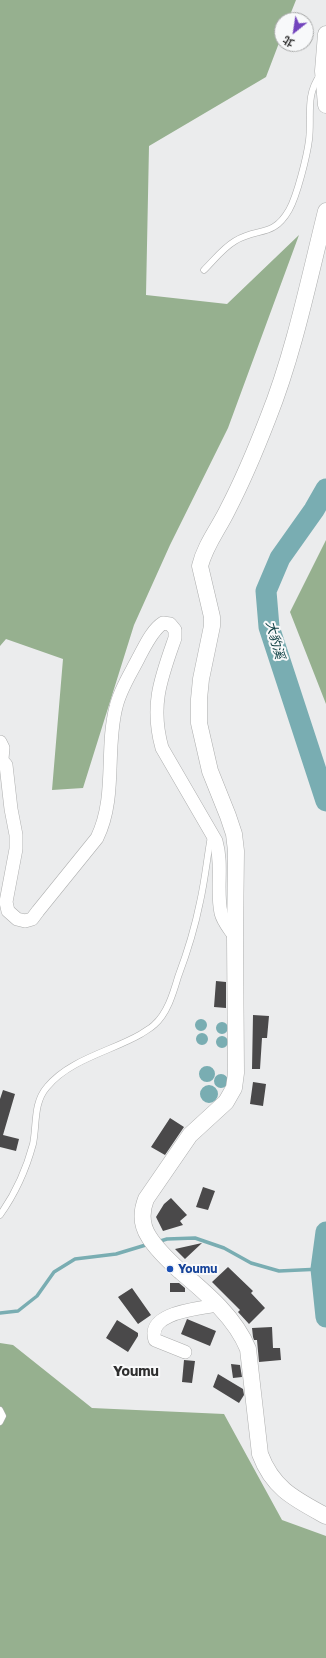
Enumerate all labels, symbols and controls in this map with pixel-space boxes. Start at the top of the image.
north arrow [274,12,314,52]
text: 北 [280,34,296,50]
water label: 大豹溪 [262,619,288,661]
place label: Youmu [178,1262,217,1276]
marker: Youmu [165,1264,175,1274]
district label: Youmu [113,1364,159,1380]

